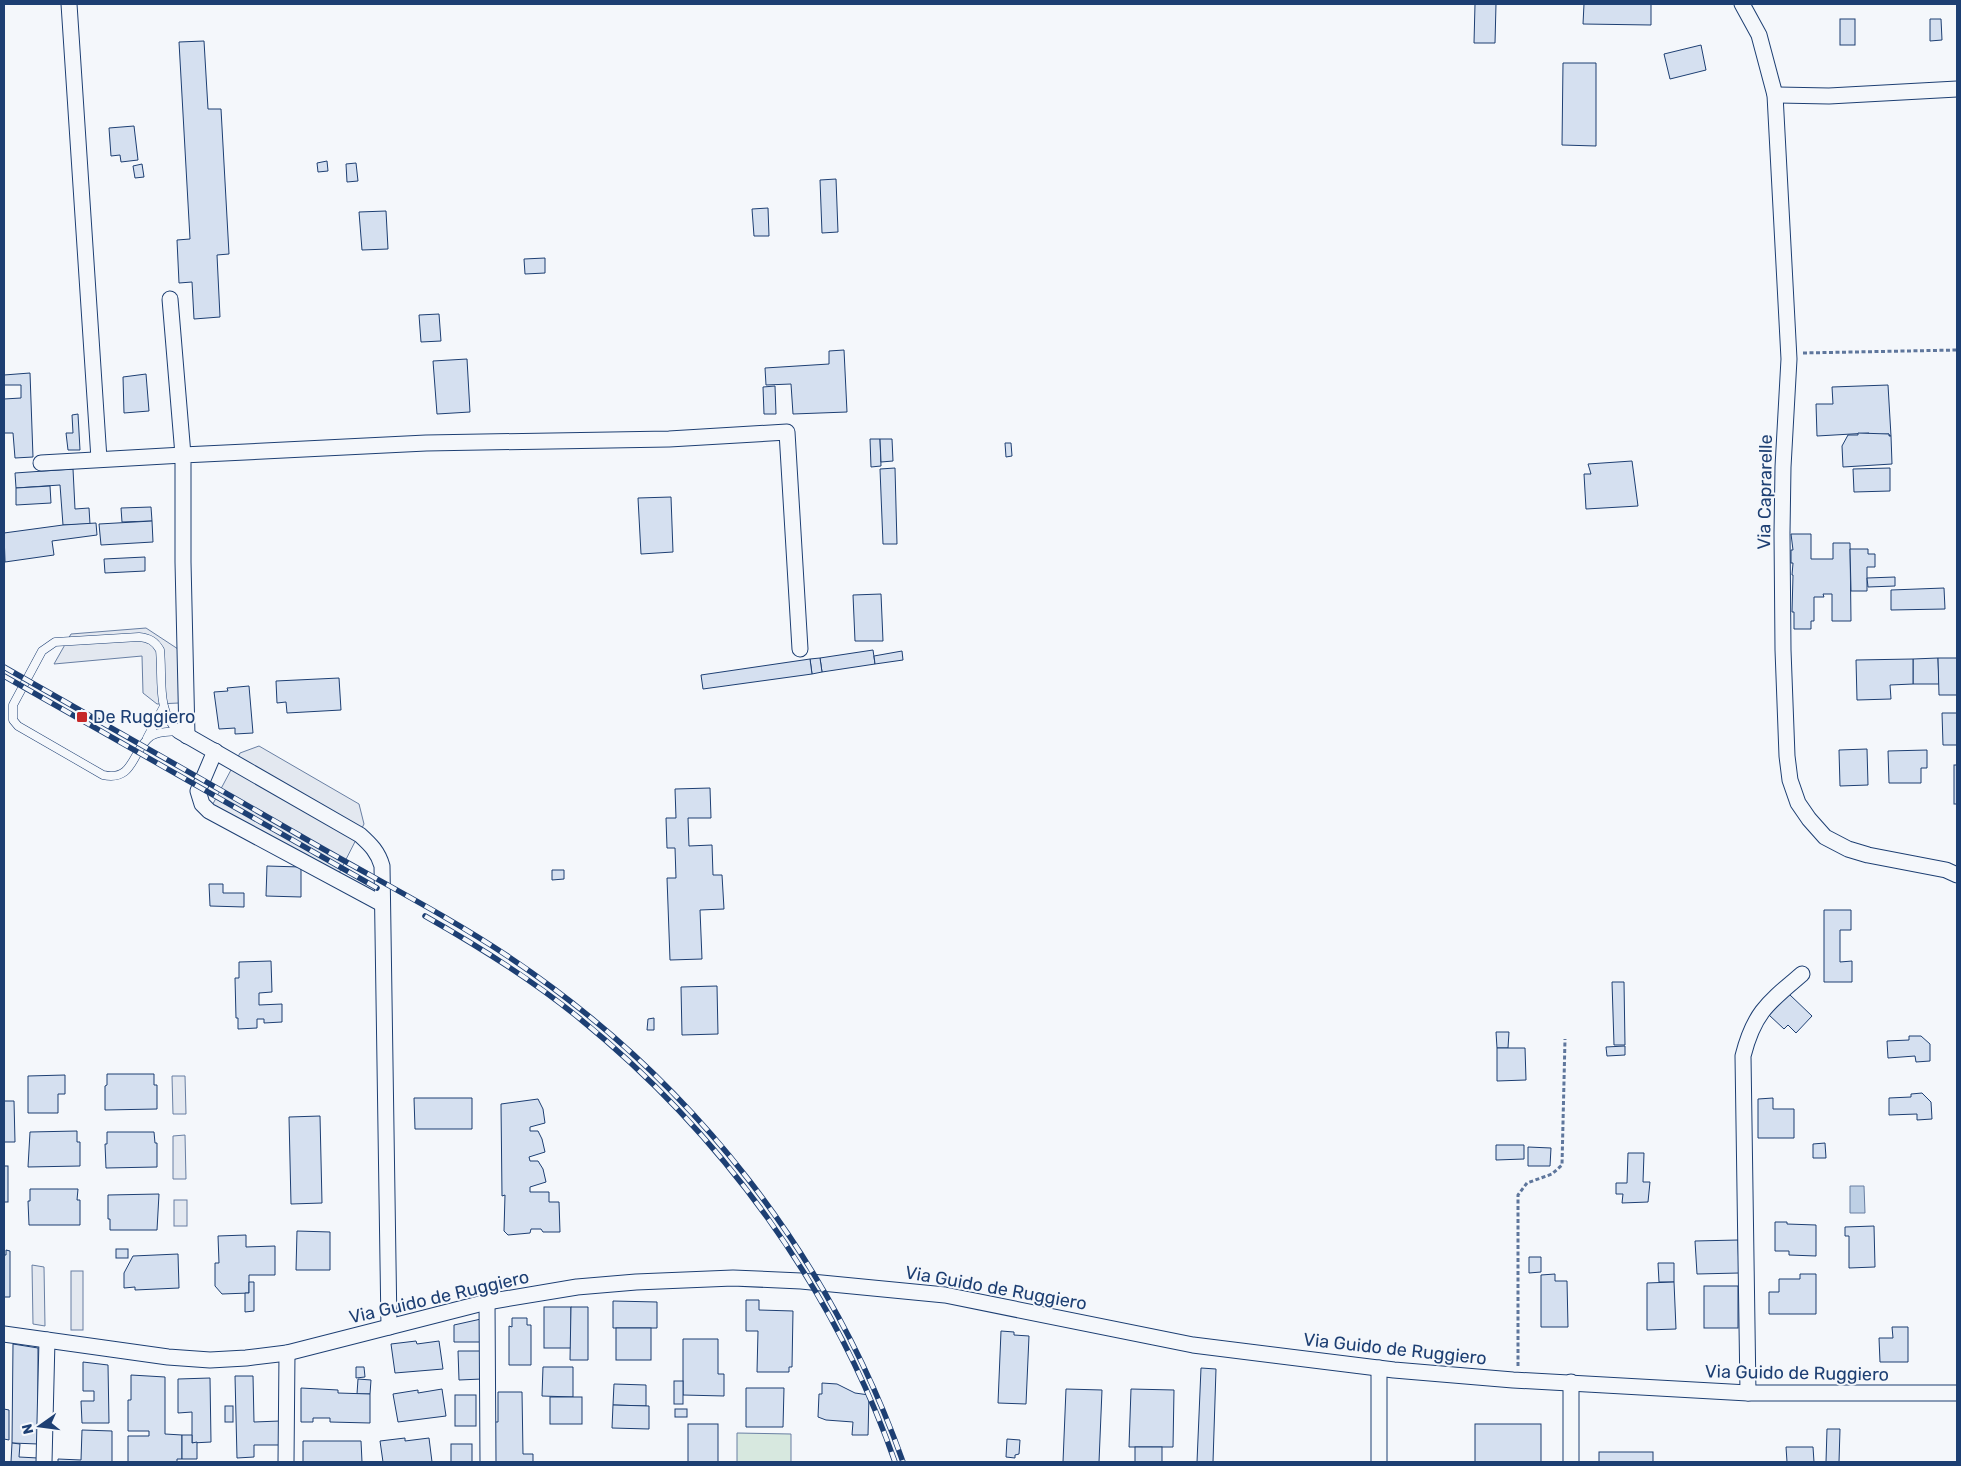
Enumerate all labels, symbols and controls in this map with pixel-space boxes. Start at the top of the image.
street label: Via Caprarelle [1753,434,1777,550]
place label: De Ruggiero [93,706,195,728]
marker: De Ruggiero [75,710,89,724]
street label: Via Guido de Ruggiero [903,1261,1089,1315]
street label: Via Guido de Ruggiero [347,1266,531,1328]
street label: Via Guido de Ruggiero [1302,1328,1488,1370]
street label: Via Guido de Ruggiero [1705,1360,1889,1386]
north arrow [15,1401,65,1451]
text: N [18,1422,37,1436]

